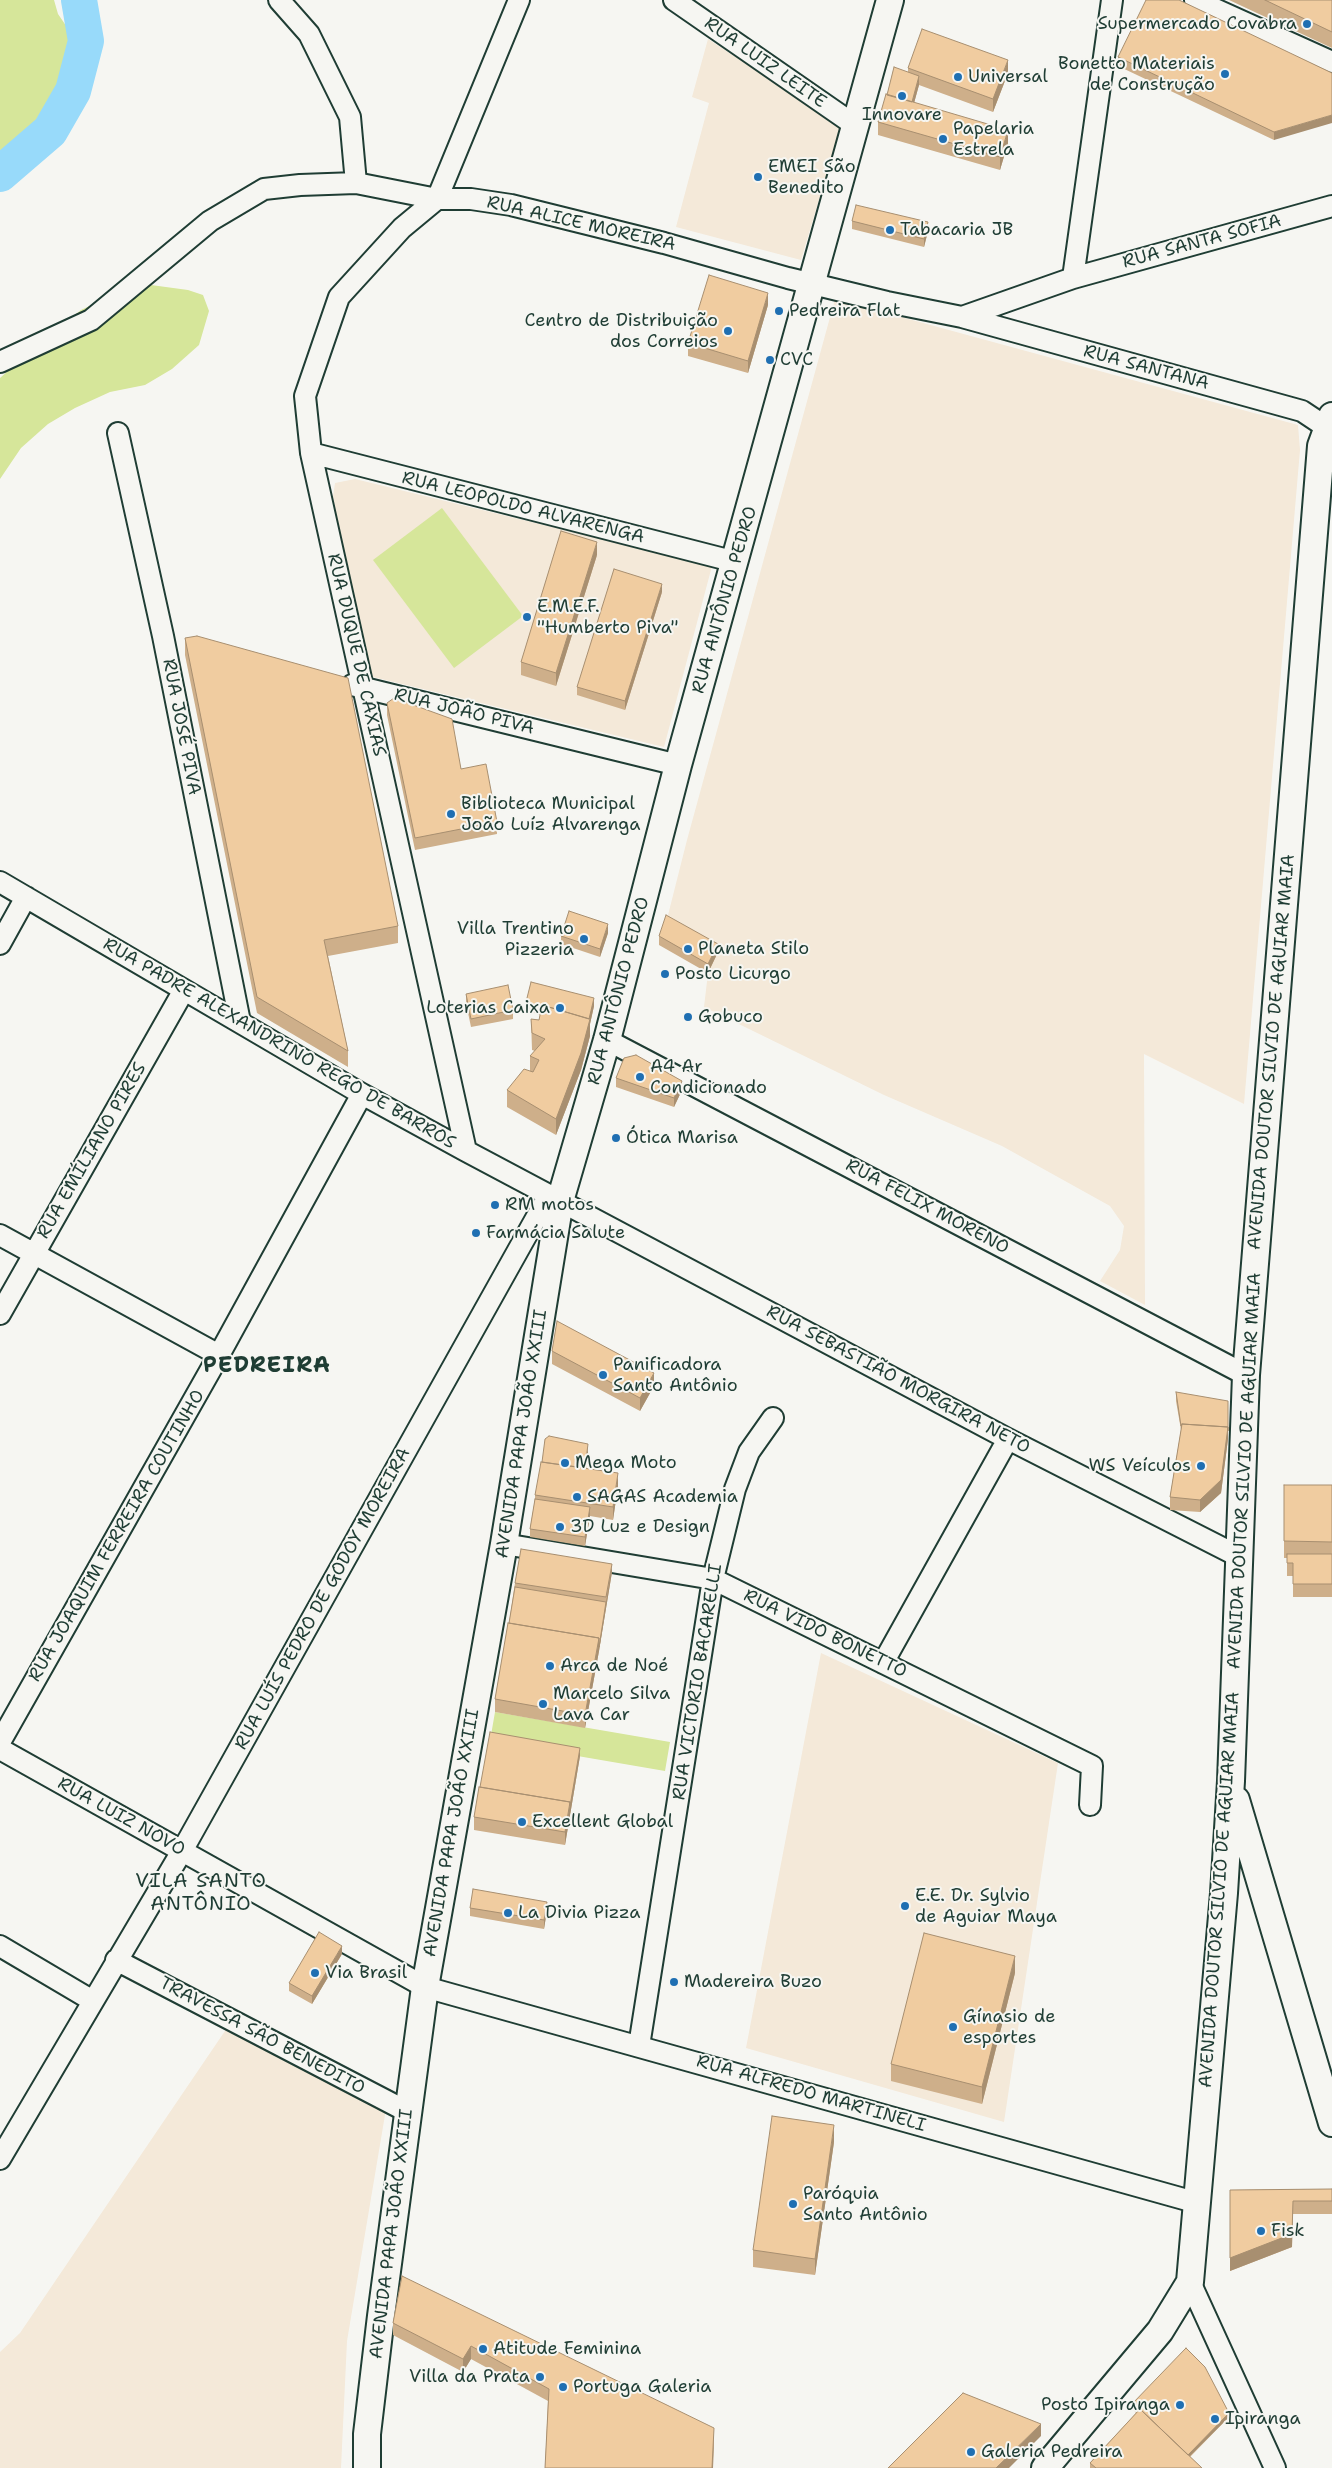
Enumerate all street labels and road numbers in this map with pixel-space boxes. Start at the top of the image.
street label: RUA LUIZ LEITE [700,13,830,113]
street label: RUA ALICE MOREIRA [485,192,677,256]
street label: RUA SANTA SOFIA [1120,210,1284,274]
street label: RUA SANTANA [1081,341,1211,395]
street label: RUA LEOPOLDO ALVARENGA [400,467,646,549]
street label: RUA ANTÔNIO PEDRO [688,504,762,696]
street label: RUA DUQUE DE CAXIAS [322,551,390,759]
street label: RUA JOSÉ PIVA [157,657,205,797]
street label: RUA JOÃO PIVA [392,684,536,740]
street label: AVENIDA DOUTOR SILVIO DE AGUIAR MAIA [1244,853,1300,1251]
street label: RUA ANTÔNIO PEDRO [584,895,654,1087]
street label: RUA PADRE ALEXANDRINO REGO DE BARROS [99,934,459,1154]
street label: RUA EMÍLIANO PIRES [33,1059,151,1243]
street label: RUA FELIX MORENO [842,1155,1012,1259]
street label: AVENIDA DOUTOR SILVIO DE AGUIAR MAIA [1224,1272,1266,1670]
street label: RUA SEBASTIÃO MORGIRA NETO [763,1301,1033,1459]
street label: AVENIDA PAPA JOÃO XXIII [492,1308,552,1560]
street label: RUA JOAQUIM FERREIRA COUTINHO [24,1386,210,1686]
street label: RUA LUÍS PEDRO DE GODOY MOREIRA [231,1444,415,1754]
street label: RUA VICTORIO BACARELLI [669,1562,727,1802]
street label: RUA VIDO BONETTO [740,1585,910,1683]
street label: AVENIDA DOUTOR SILVIO DE AGUIAR MAIA [1195,1691,1245,2089]
street label: AVENIDA PAPA JOÃO XXIII [420,1707,484,1959]
street label: RUA LUIZ NOVO [53,1773,189,1861]
street label: TRAVESSA SÃO BENEDITO [156,1973,368,2099]
street label: RUA ALFREDO MARTINELI [694,2051,928,2137]
street label: AVENIDA PAPA JOÃO XXIII [366,2108,418,2360]

